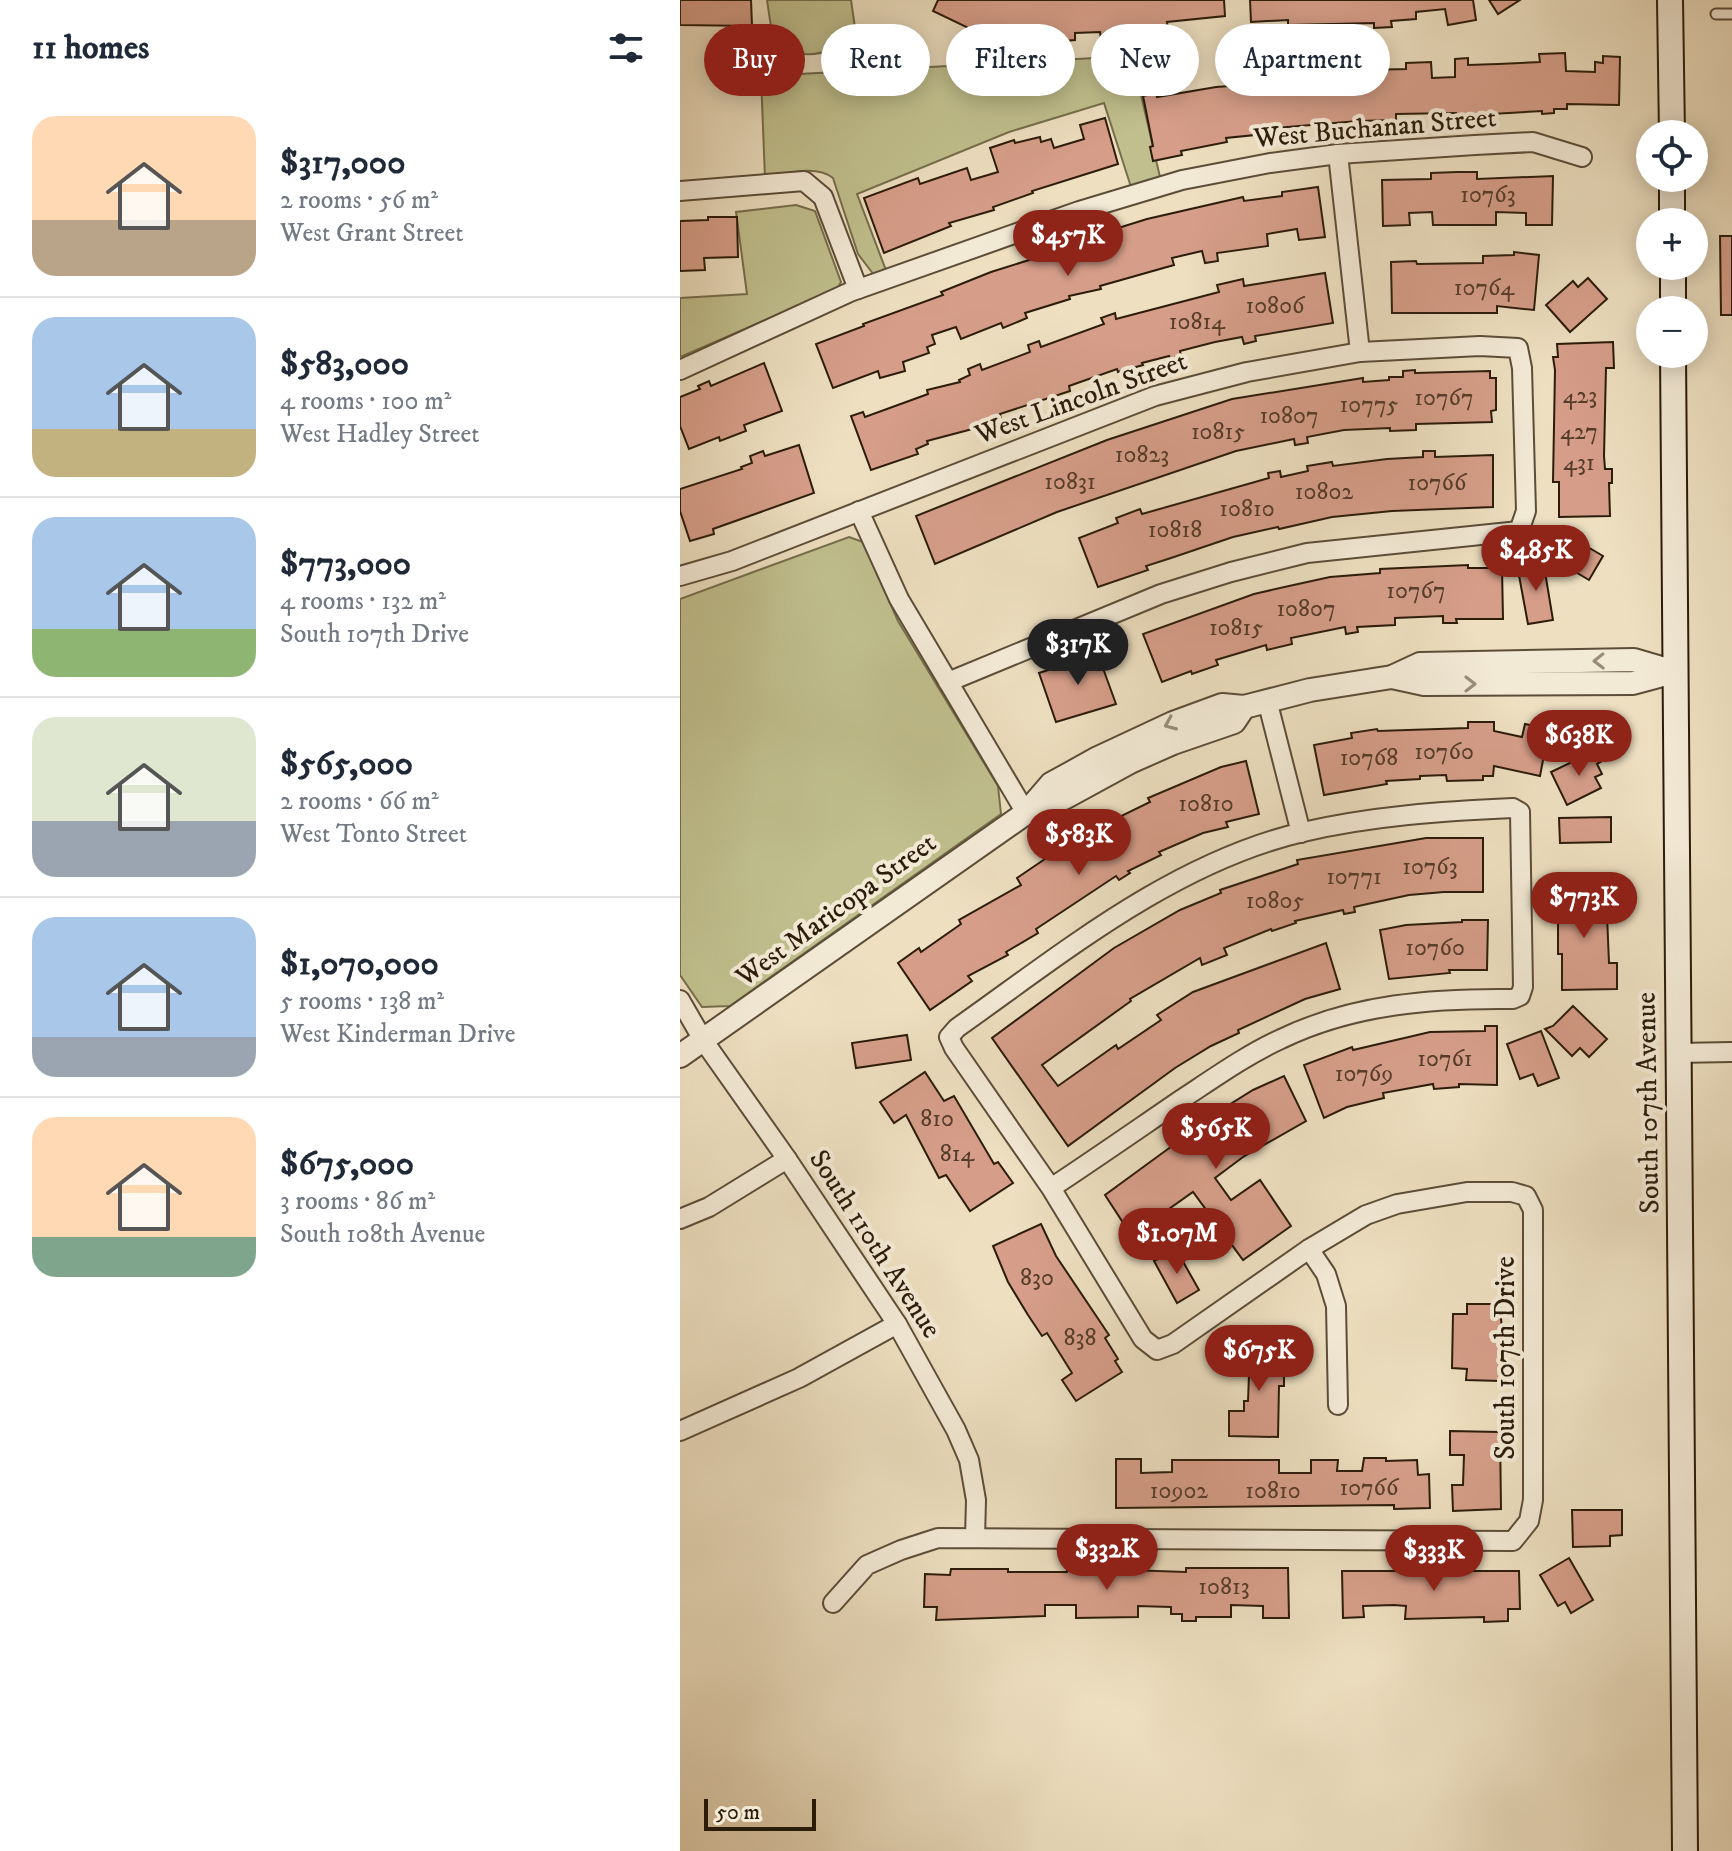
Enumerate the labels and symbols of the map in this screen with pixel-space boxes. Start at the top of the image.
street label: West Buchanan Street [1251,100,1498,156]
house number: 10763 [1460,180,1516,210]
pin: $457K [1012,210,1124,278]
house number: 10764 [1454,273,1515,303]
house number: 10806 [1245,291,1306,321]
house number: 10814 [1169,307,1226,337]
street label: West Lincoln Street [969,343,1192,453]
house number: 423 [1563,381,1597,411]
house number: 10767 [1414,383,1474,413]
house number: 10775 [1340,390,1398,420]
house number: 10807 [1259,401,1319,431]
house number: 10815 [1191,417,1245,447]
house number: 427 [1560,417,1598,447]
house number: 10823 [1115,440,1169,470]
house number: 431 [1563,448,1595,478]
house number: 10831 [1044,467,1096,497]
house number: 10766 [1407,468,1468,498]
house number: 10802 [1295,477,1353,507]
house number: 10810 [1219,494,1275,524]
house number: 10818 [1148,515,1202,545]
pin: $485K [1480,525,1592,593]
house number: 10767 [1386,576,1446,606]
house number: 10807 [1276,594,1336,624]
house number: 10815 [1209,613,1263,643]
pin: $317K [1022,619,1134,687]
one-way arrow [1592,652,1605,670]
one-way arrow [1464,675,1477,693]
pin: $638K [1523,710,1635,778]
one-way arrow [1164,715,1178,731]
house number: 10760 [1414,737,1474,767]
house number: 10768 [1340,743,1398,773]
house number: 10810 [1178,789,1234,819]
pin: $583K [1023,809,1135,877]
street label: West Maricopa Street [728,826,943,995]
house number: 10763 [1402,852,1458,882]
house number: 10771 [1326,862,1382,892]
pin: $773K [1528,872,1640,940]
house number: 10805 [1246,886,1304,916]
house number: 10760 [1405,933,1465,963]
street label: South 107th Avenue [1629,992,1667,1214]
house number: 10761 [1417,1044,1473,1074]
house number: 10769 [1335,1059,1393,1089]
pin: $565K [1160,1103,1272,1171]
house number: 810 [920,1104,954,1134]
house number: 814 [940,1139,976,1169]
street label: South 110th Avenue [801,1143,949,1345]
pin: $1.07M [1112,1208,1242,1276]
street label: South 107th Drive [1488,1256,1523,1460]
house number: 830 [1020,1263,1054,1293]
house number: 838 [1064,1323,1096,1353]
pin: $675K [1203,1325,1315,1393]
house number: 10766 [1339,1473,1400,1503]
house number: 10902 [1150,1476,1208,1506]
house number: 10810 [1245,1476,1301,1506]
pin: $332K [1051,1524,1163,1592]
pin: $333K [1378,1525,1490,1593]
house number: 10813 [1198,1572,1250,1602]
scale bar [704,1795,816,1831]

